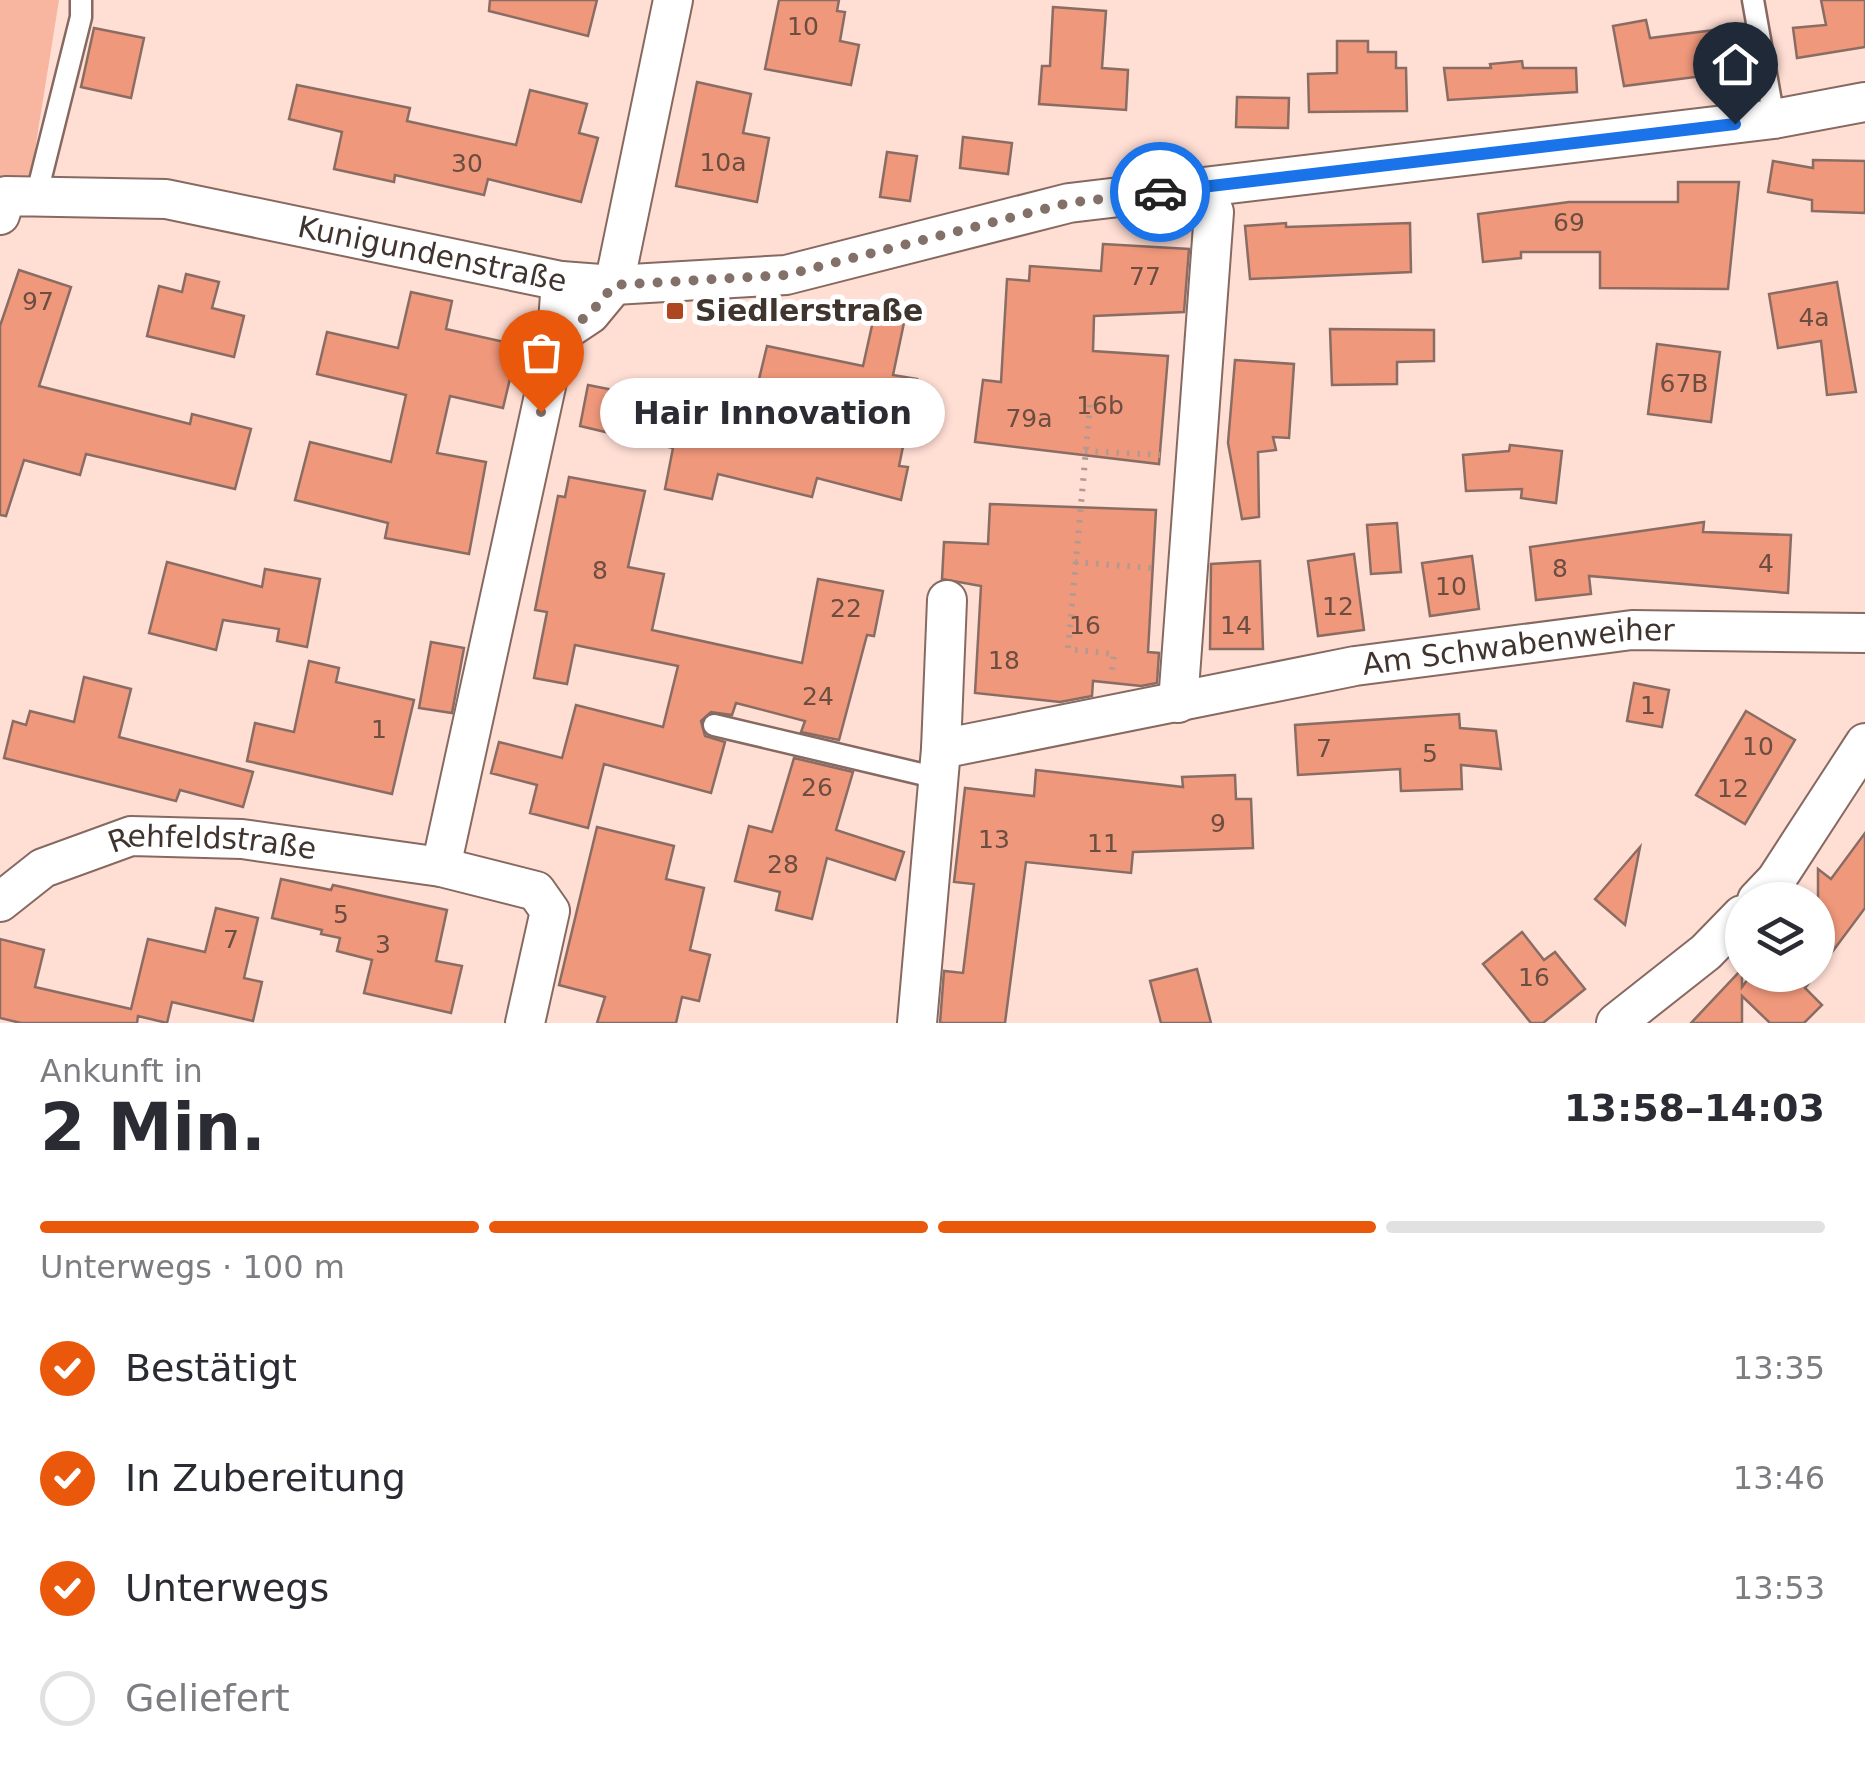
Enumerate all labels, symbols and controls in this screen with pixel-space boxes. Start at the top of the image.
house number: 10 [787,12,819,41]
pin [1693,22,1778,125]
icon: home [1708,37,1763,92]
courier [1110,142,1210,242]
house number: 10a [699,148,747,177]
house number: 30 [451,149,483,178]
icon: car [1133,165,1188,220]
house number: 69 [1553,208,1585,237]
street label: Kunigundenstraße [295,209,570,299]
house number: 77 [1129,262,1161,291]
house number: 97 [22,287,54,316]
place label: Siedlerstraße [695,293,923,328]
marker: Siedlerstraße [664,300,686,322]
house number: 4a [1798,303,1830,332]
pin [499,310,584,413]
icon: bag [514,325,569,380]
house number: 67B [1660,369,1708,398]
callout: Hair Innovation [601,377,946,447]
house number: 16b [1076,391,1124,420]
text: Hair Innovation [633,394,912,432]
house number: 79a [1005,404,1053,433]
house number: 4 [1758,549,1774,578]
house number: 8 [1552,554,1568,583]
house number: 8 [592,556,608,585]
house number: 10 [1435,572,1467,601]
house number: 12 [1322,592,1354,621]
house number: 22 [830,594,862,623]
house number: 16 [1069,611,1101,640]
house number: 14 [1220,611,1252,640]
street label: Am Schwabenweiher [1360,612,1676,682]
house number: 18 [988,646,1020,675]
house number: 24 [802,682,834,711]
house number: 1 [1640,691,1656,720]
house number: 1 [371,715,387,744]
house number: 10 [1742,732,1774,761]
house number: 7 [1316,734,1332,763]
house number: 5 [1422,739,1438,768]
house number: 26 [801,773,833,802]
house number: 12 [1717,774,1749,803]
house number: 9 [1210,809,1226,838]
street label: Rehfeldstraße [103,818,319,866]
house number: 13 [978,825,1010,854]
house number: 11 [1087,829,1119,858]
house number: 28 [767,850,799,879]
map controls [1725,882,1835,992]
button: layers [1725,882,1835,992]
house number: 5 [333,900,349,929]
house number: 7 [223,925,239,954]
house number: 3 [375,930,391,959]
house number: 16 [1518,963,1550,992]
text: Ankunft in [40,1052,203,1090]
text: 13:58–14:03 [1564,1086,1825,1130]
text: 2 Min. [40,1090,266,1165]
text: Unterwegs · 100 m [40,1248,345,1286]
icon: check [40,1341,95,1396]
text: Bestätigt [125,1346,297,1390]
text: 13:35 [1733,1349,1825,1387]
icon: check [40,1451,95,1506]
text: In Zubereitung [125,1456,406,1500]
text: 13:46 [1733,1459,1825,1497]
icon: check [40,1561,95,1616]
text: Unterwegs [125,1566,329,1610]
text: 13:53 [1733,1569,1825,1607]
text: Geliefert [125,1676,290,1720]

